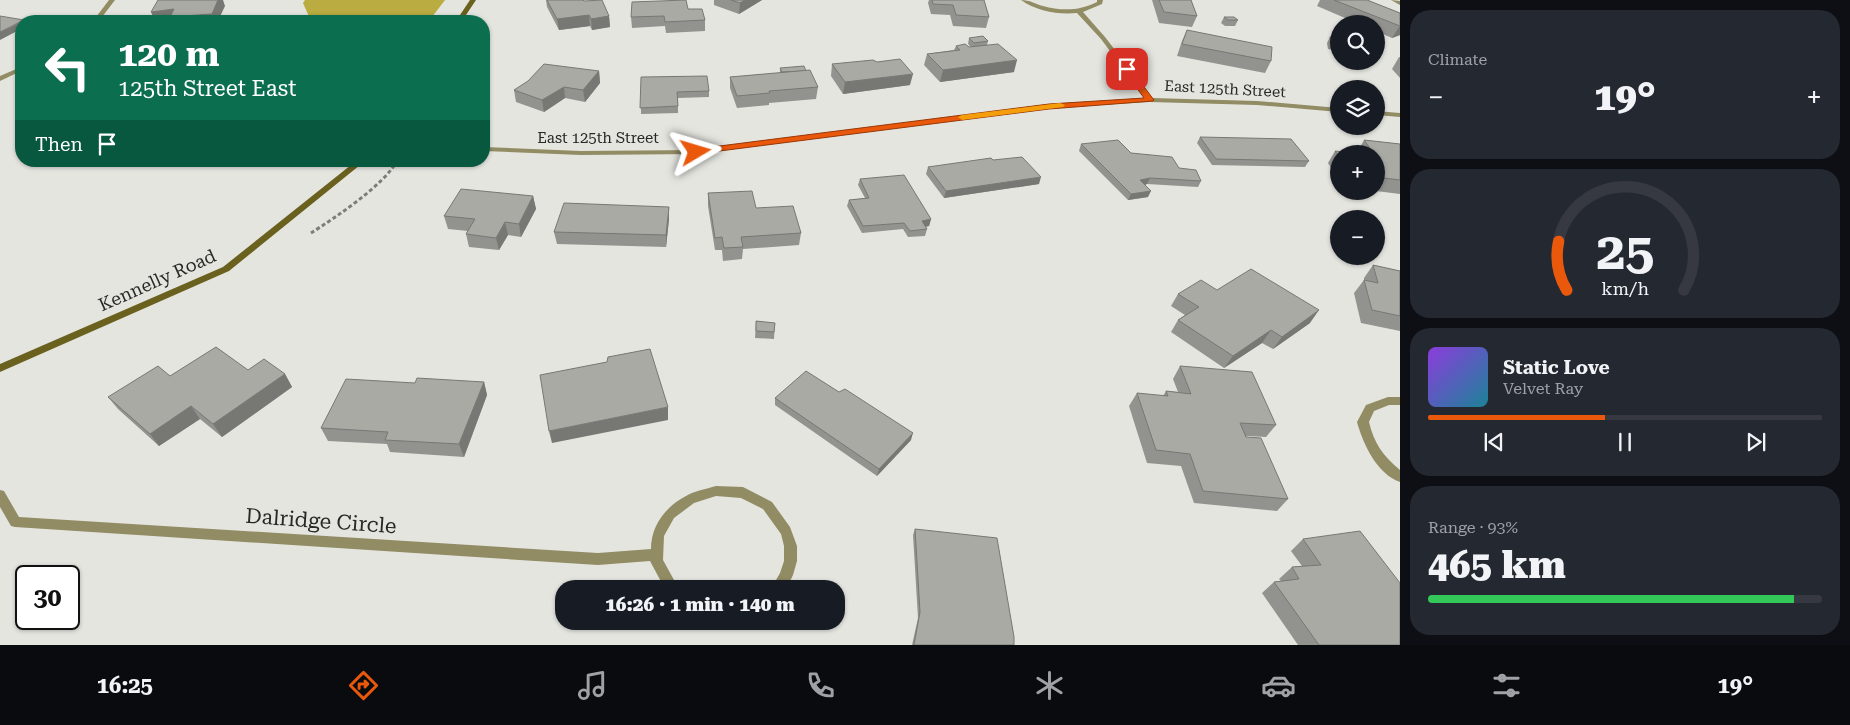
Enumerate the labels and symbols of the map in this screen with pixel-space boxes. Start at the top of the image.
pin [1106,48,1148,90]
street label: East 125th Street [1164,77,1287,101]
position arrow [669,125,721,177]
street label: East 125th Street [537,129,659,147]
street label: Kennelly Road [95,245,219,315]
street label: Dalridge Circle [245,504,397,538]
speed limit sign: 30 [15,565,80,630]

